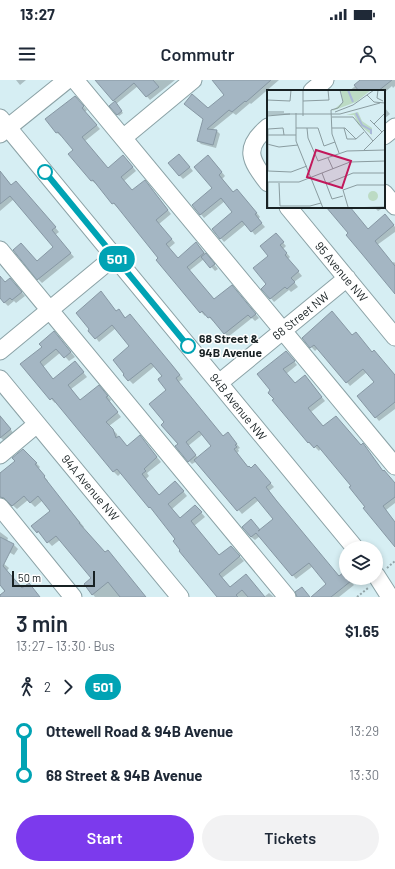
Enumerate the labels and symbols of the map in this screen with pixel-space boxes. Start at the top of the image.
inset map [267,90,385,208]
unlabelled marker [37,164,53,180]
street label: 95 Avenue NW [313,239,371,305]
line badge: 501 [94,246,140,272]
street label: 68 Street NW [269,288,332,342]
place label: 68 Street & 94B Avenue [199,331,262,359]
marker: 68 Street & 94B Avenue [180,338,196,354]
street label: 94B Avenue NW [208,370,270,443]
street label: 94A Avenue NW [59,452,123,524]
scale bar [12,569,95,588]

